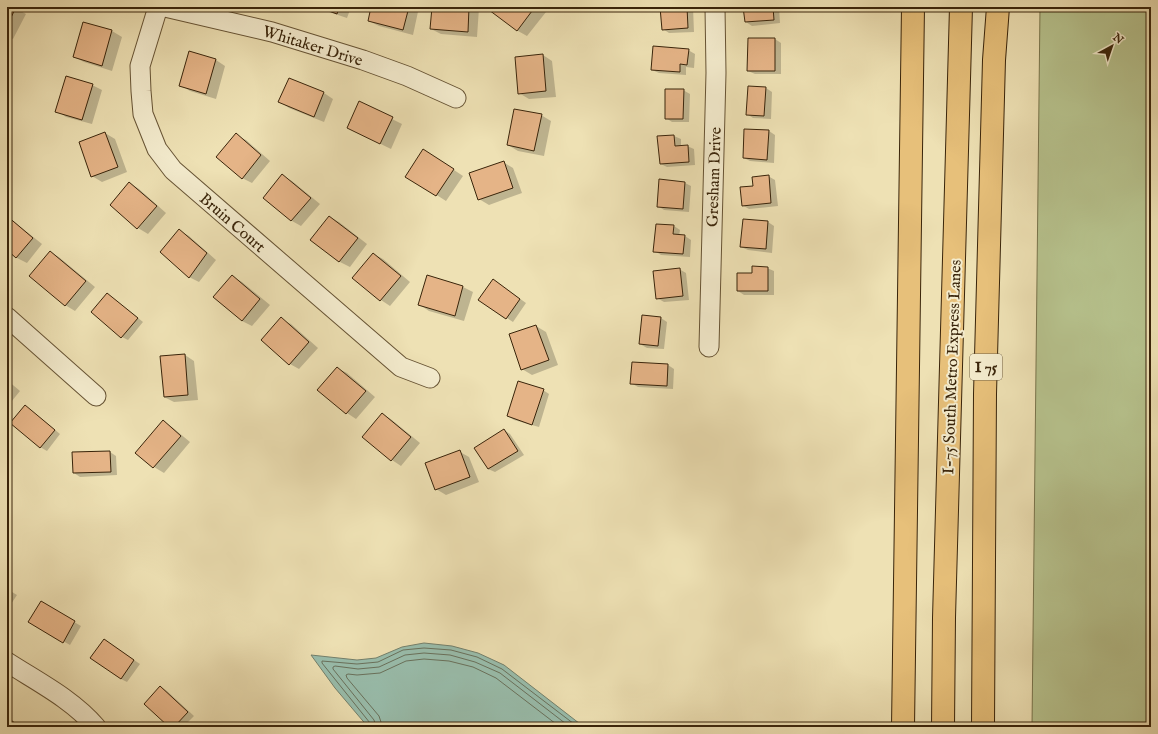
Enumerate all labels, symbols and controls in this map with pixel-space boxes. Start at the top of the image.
street label: Whitaker Drive [260,22,365,72]
north arrow [1092,26,1132,66]
text: N [1109,30,1126,48]
street label: Gresham Drive [703,127,727,227]
street label: Bruin Court [195,189,269,258]
street label: I-75 South Metro Express Lanes [939,259,967,475]
road number: I 75 [970,354,1002,380]

